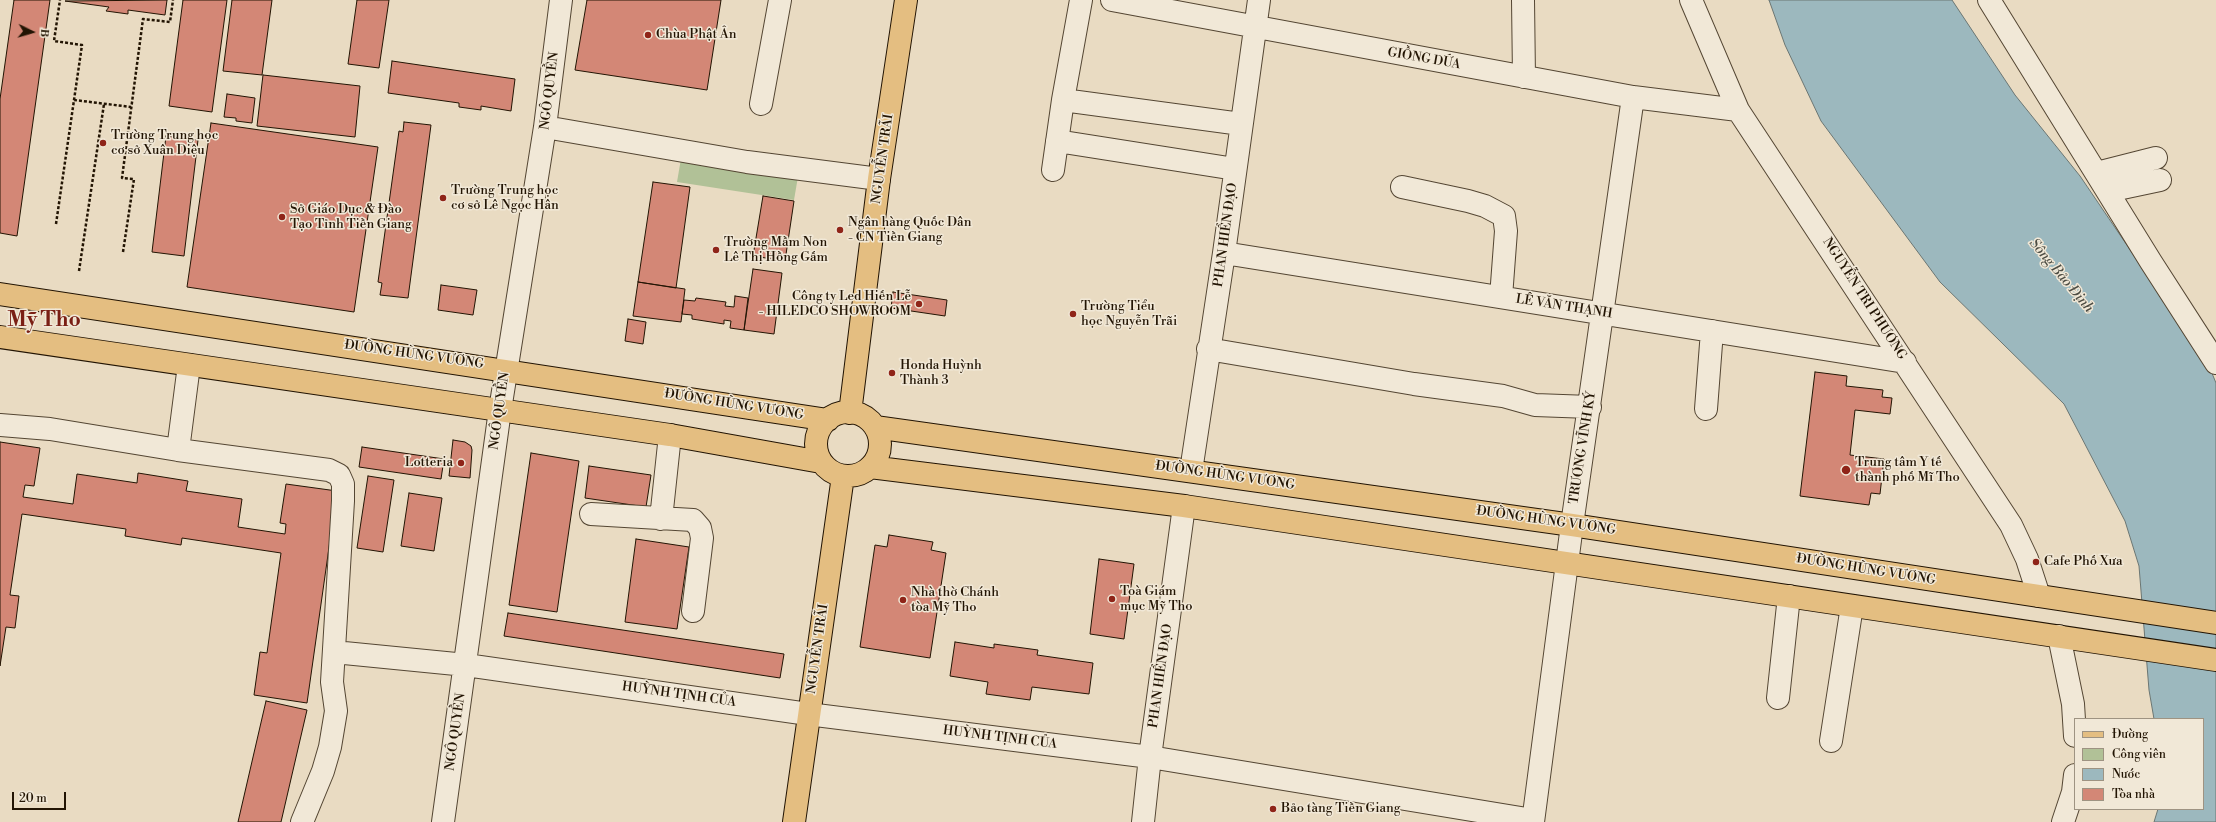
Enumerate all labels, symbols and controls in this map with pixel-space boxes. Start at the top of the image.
north arrow [12,12,52,52]
place label: Chùa Phật Ân [656,27,737,43]
text: B [37,28,51,38]
marker: Chùa Phật Ân [643,30,653,40]
street label: GIỒNG DỨA [1386,45,1462,73]
street label: NGÔ QUYỀN [537,51,563,131]
street label: NGUYỄN TRÃI [869,113,897,205]
place label: Trường Trung học cơ sở Xuân Diệu [111,128,218,159]
marker: Trường Trung học cơ sở Xuân Diệu [98,138,108,148]
street label: PHAN HIỂN ĐẠO [1211,182,1241,288]
place label: Trường Trung học cơ sở Lê Ngọc Hân [451,183,559,214]
marker: Trường Trung học cơ sở Lê Ngọc Hân [438,193,448,203]
place label: Sở Giáo Dục & Đào Tạo Tỉnh Tiền Giang [290,202,412,233]
marker: Sở Giáo Dục & Đào Tạo Tỉnh Tiền Giang [277,212,287,222]
place label: Ngân hàng Quốc Dân - CN Tiền Giang [848,215,971,246]
marker: Ngân hàng Quốc Dân - CN Tiền Giang [835,225,845,235]
place label: Trường Mầm Non Lê Thị Hồng Gấm [724,235,828,266]
street label: NGUYỄN TRI PHƯƠNG [1819,235,1909,363]
water label: Sông Bảo Định [2025,236,2097,316]
marker: Trường Mầm Non Lê Thị Hồng Gấm [711,245,721,255]
place label: Công ty Led Hiến Lễ - HILEDCO SHOWROOM [759,289,911,320]
street label: LÊ VĂN THẠNH [1514,292,1614,322]
marker: Công ty Led Hiến Lễ - HILEDCO SHOWROOM [914,299,924,309]
place label: Trường Tiểu học Nguyễn Trãi [1081,299,1177,330]
district label: Mỹ Tho [7,308,81,334]
marker: Trường Tiểu học Nguyễn Trãi [1068,309,1078,319]
street label: ĐƯỜNG HÙNG VƯƠNG [343,337,485,373]
place label: Honda Huỳnh Thành 3 [900,358,982,389]
marker: Honda Huỳnh Thành 3 [887,368,897,378]
street label: NGÔ QUYỀN [487,371,513,451]
street label: ĐƯỜNG HÙNG VƯƠNG [663,386,805,424]
street label: TRƯƠNG VĨNH KÝ [1566,390,1600,506]
place label: Lotteria [405,455,453,471]
place label: Trung tâm Y tế thành phố Mĩ Tho [1855,455,1960,486]
marker: Lotteria [456,458,466,468]
street label: ĐƯỜNG HÙNG VƯƠNG [1154,458,1296,494]
marker: Trung tâm Y tế thành phố Mĩ Tho [1840,464,1852,476]
street label: ĐƯỜNG HÙNG VƯƠNG [1475,503,1617,539]
street label: ĐƯỜNG HÙNG VƯƠNG [1795,551,1937,589]
place label: Cafe Phố Xưa [2044,554,2123,570]
marker: Cafe Phố Xưa [2031,557,2041,567]
place label: Toà Giám mục Mỹ Tho [1120,584,1192,615]
place label: Nhà thờ Chánh tòa Mỹ Tho [911,585,999,616]
marker: Toà Giám mục Mỹ Tho [1107,594,1117,604]
marker: Nhà thờ Chánh tòa Mỹ Tho [898,595,908,605]
street label: NGUYỄN TRÃI [804,603,832,695]
street label: PHAN HIỂN ĐẠO [1146,623,1176,729]
street label: HUỲNH TỊNH CỦA [621,679,737,711]
street label: NGÔ QUYỀN [443,692,469,772]
legend [2074,718,2204,810]
street label: HUỲNH TỊNH CỦA [942,723,1058,753]
text: Đường [2112,727,2148,742]
text: Công viên [2112,747,2166,762]
text: Nước [2112,767,2140,782]
scale bar [14,784,68,810]
text: Tòa nhà [2112,787,2155,802]
text: 20 m [19,791,47,806]
place label: Bảo tàng Tiền Giang [1281,801,1401,817]
marker: Bảo tàng Tiền Giang [1268,804,1278,814]

